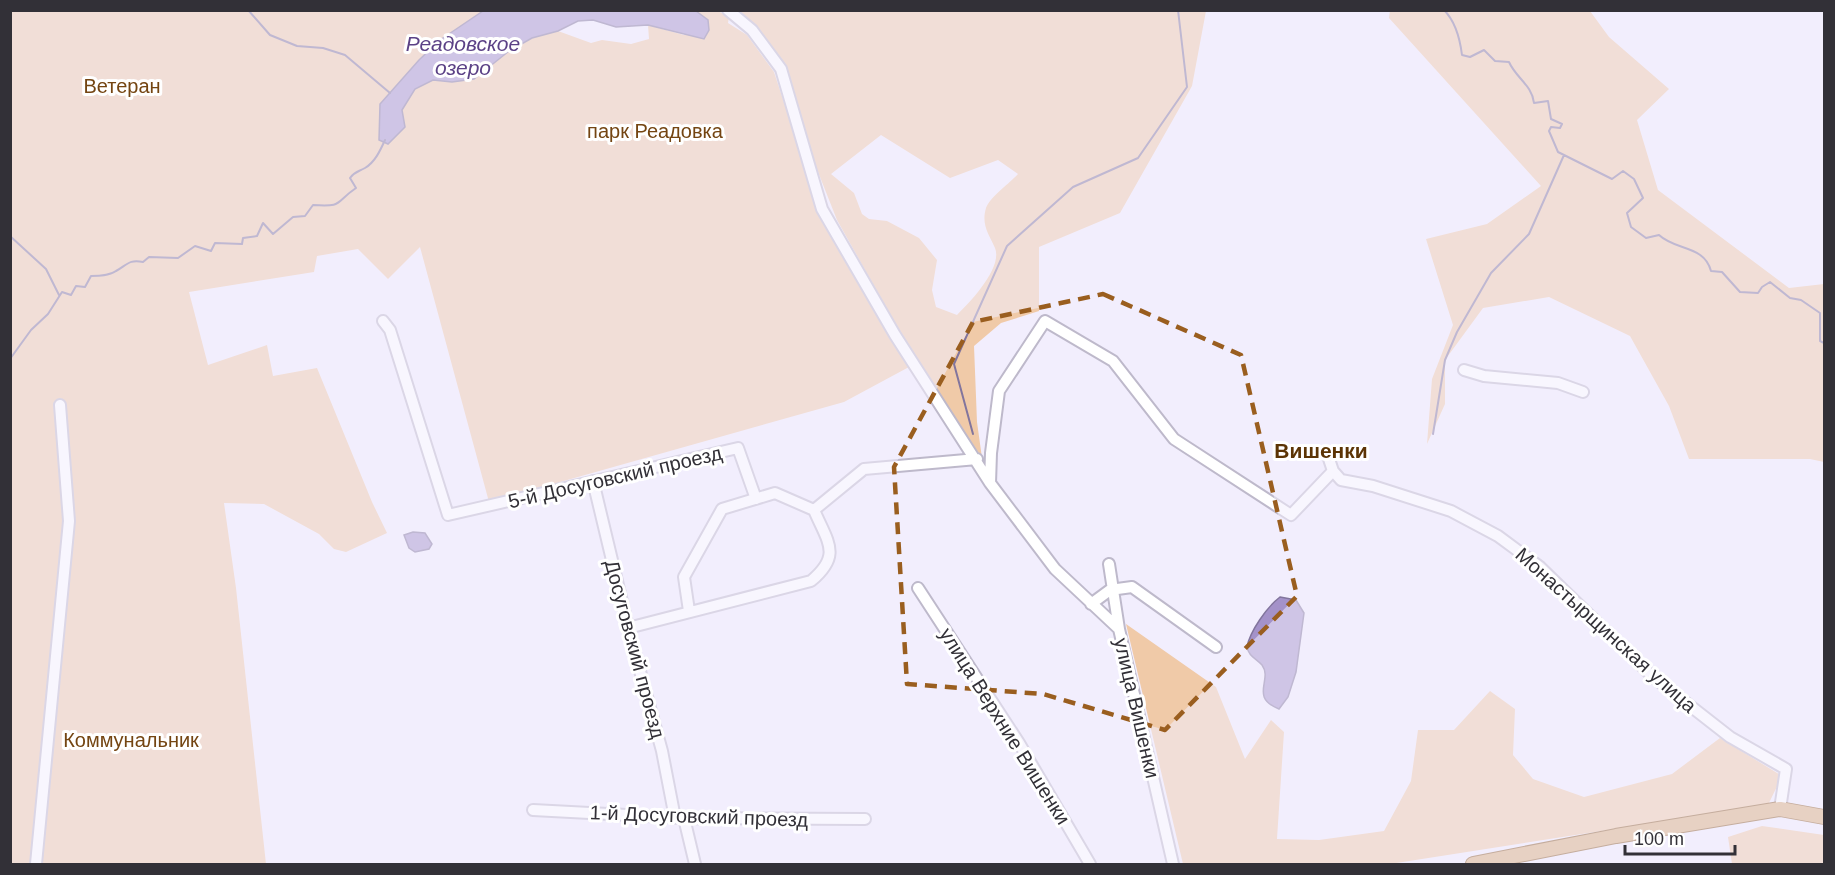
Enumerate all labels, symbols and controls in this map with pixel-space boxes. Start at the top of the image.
water label: Реадовское озеро [406,32,520,79]
park label: Ветеран [83,75,161,97]
park label: парк Реадовка [587,120,724,142]
district label: Вишенки [1274,439,1368,462]
street label: 5-й Досуговский проезд [506,442,724,512]
street label: Монастырщинская улица [1511,543,1701,717]
street label: Досуговский проезд [601,557,670,741]
street label: улица Верхние Вишенки [935,624,1075,828]
street label: улица Вишенки [1110,636,1164,780]
park label: Коммунальник [63,729,199,751]
street label: 1-й Досуговский проезд [589,801,809,831]
scale bar [1625,818,1734,856]
text: 100 m [1634,829,1684,849]

